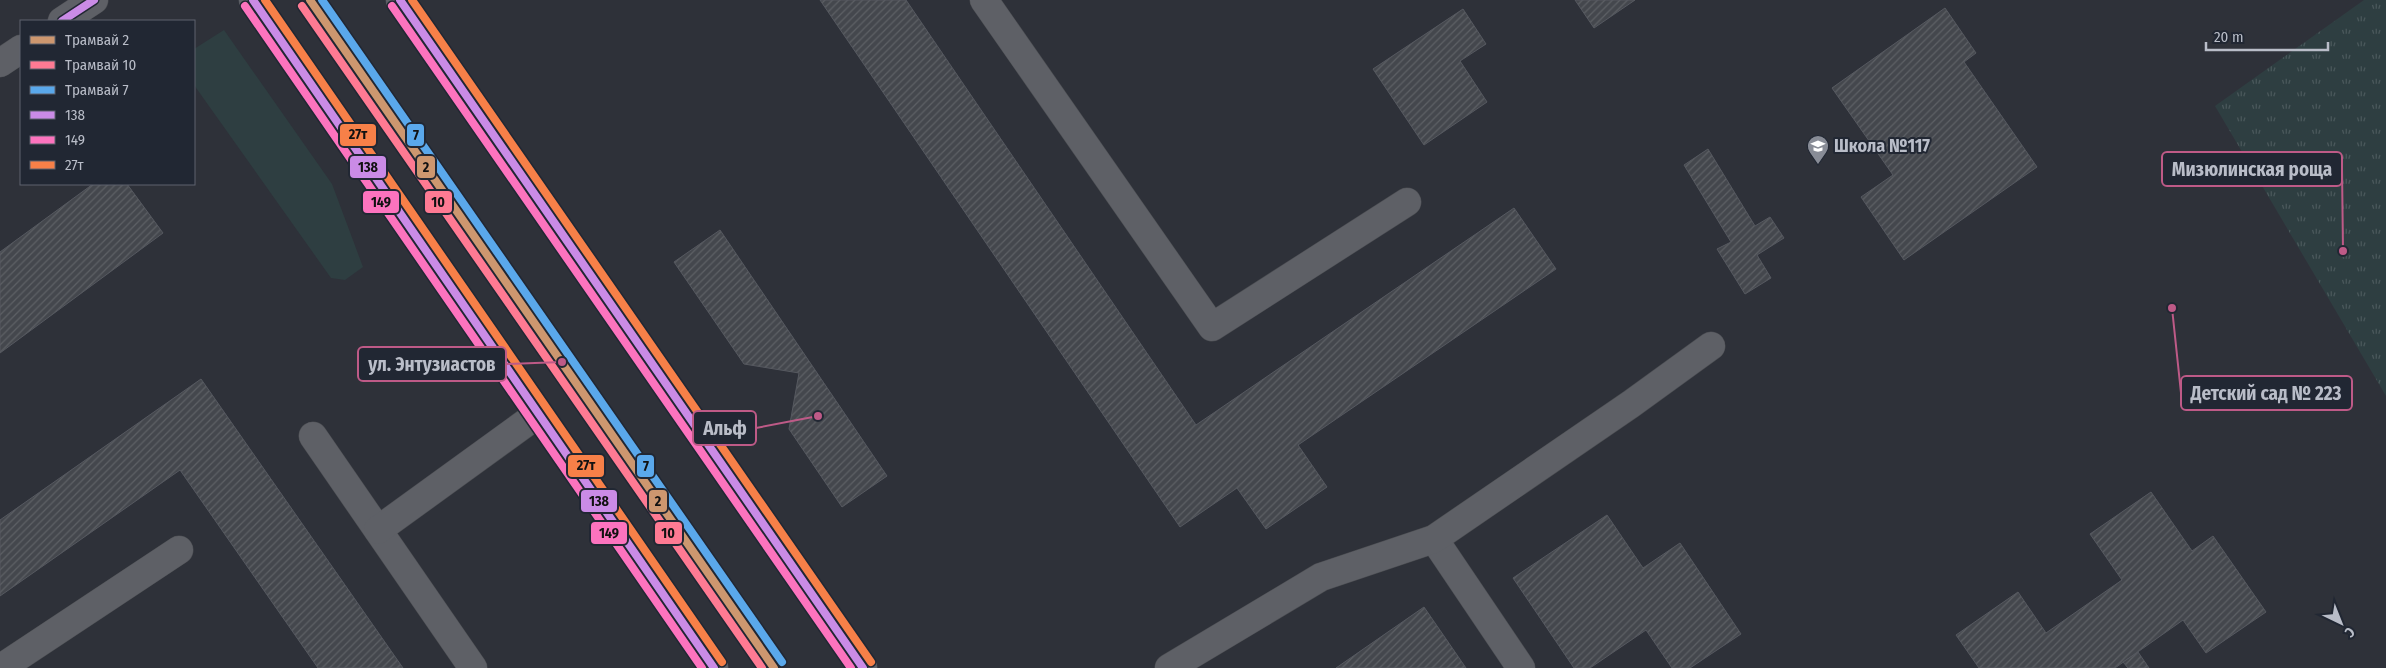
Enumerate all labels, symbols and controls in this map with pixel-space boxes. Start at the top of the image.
legend [20,20,195,185]
scale bar [2206,20,2328,52]
text: 20 m [2214,28,2244,46]
text: Трамвай 2 [65,31,130,49]
text: Трамвай 10 [65,56,136,74]
text: Трамвай 7 [65,81,129,99]
text: 138 [65,106,85,124]
line badge: 27т [339,123,377,147]
line badge: 7 [406,123,425,147]
text: 27т [348,126,368,143]
text: 7 [413,127,419,144]
text: 149 [65,131,85,149]
school or university icon: Школа №117 [1806,134,1830,165]
place label: Школа №117 [1834,135,1930,157]
callout: Мизюлинская роща [2162,152,2342,186]
line badge: 138 [349,155,387,179]
line badge: 2 [416,155,436,179]
text: 27т [65,156,85,174]
text: Мизюлинская роща [2172,158,2332,181]
text: 138 [358,159,379,176]
text: 2 [422,159,430,176]
line badge: 149 [362,190,400,214]
line badge: 10 [424,190,453,214]
text: 149 [371,194,391,211]
text: 10 [431,194,445,211]
callout: ул. Энтузиастов [358,347,506,381]
text: ул. Энтузиастов [367,353,496,376]
callout: Детский сад № 223 [2181,376,2352,410]
text: Детский сад № 223 [2189,382,2342,405]
callout: Альф [693,411,756,445]
text: Альф [702,417,747,440]
line badge: 27т [567,454,605,478]
line badge: 7 [636,454,655,478]
text: 27т [576,457,596,474]
text: 7 [643,458,649,475]
line badge: 138 [580,489,618,513]
line badge: 2 [648,489,668,513]
text: 138 [589,493,610,510]
text: 2 [654,493,662,510]
line badge: 149 [590,521,628,545]
line badge: 10 [654,521,683,545]
text: 149 [599,525,619,542]
text: 10 [661,525,675,542]
north arrow [2316,598,2366,648]
text: С [2341,623,2358,641]

